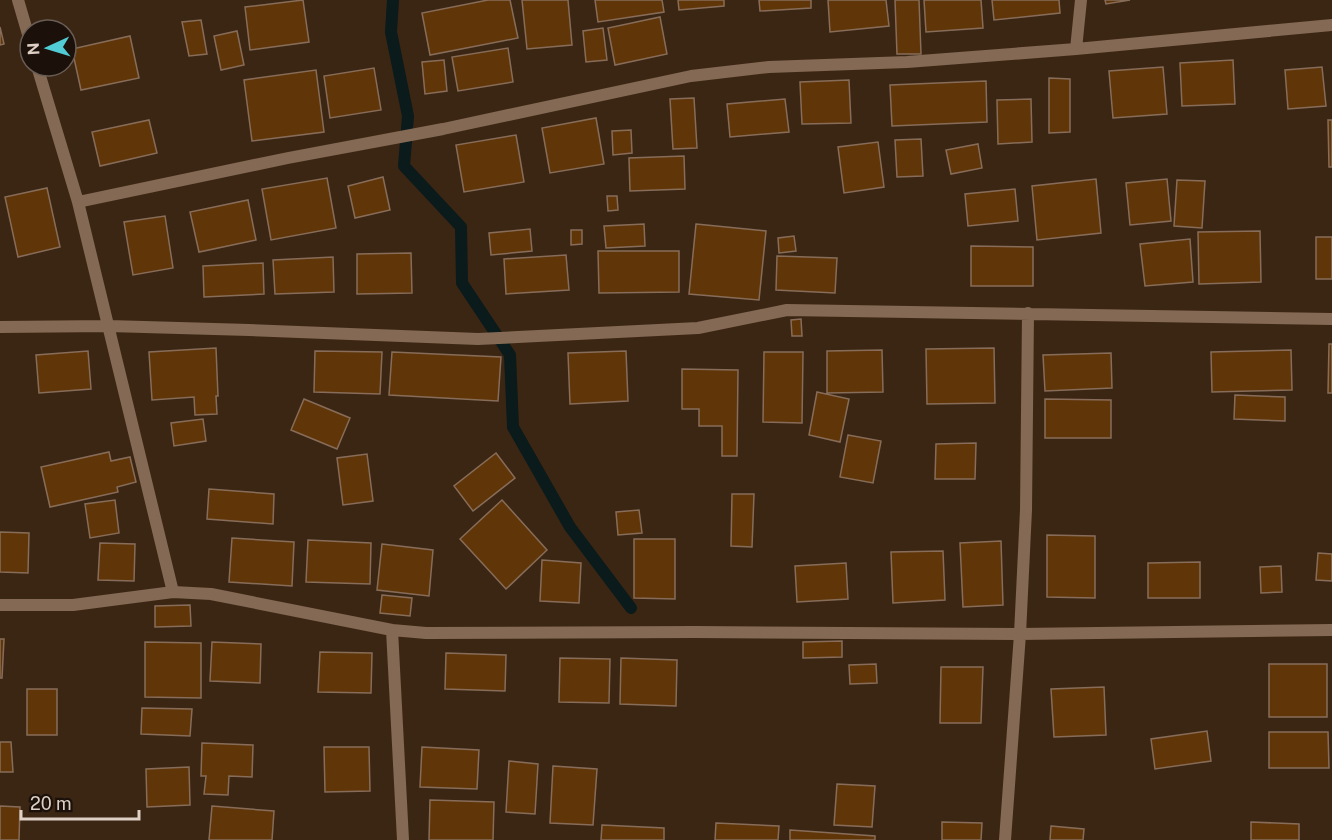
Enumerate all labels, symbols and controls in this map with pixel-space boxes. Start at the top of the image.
north arrow [18,18,78,78]
text: N [24,42,43,56]
scale bar [21,783,140,821]
text: 20 m [30,793,72,814]

